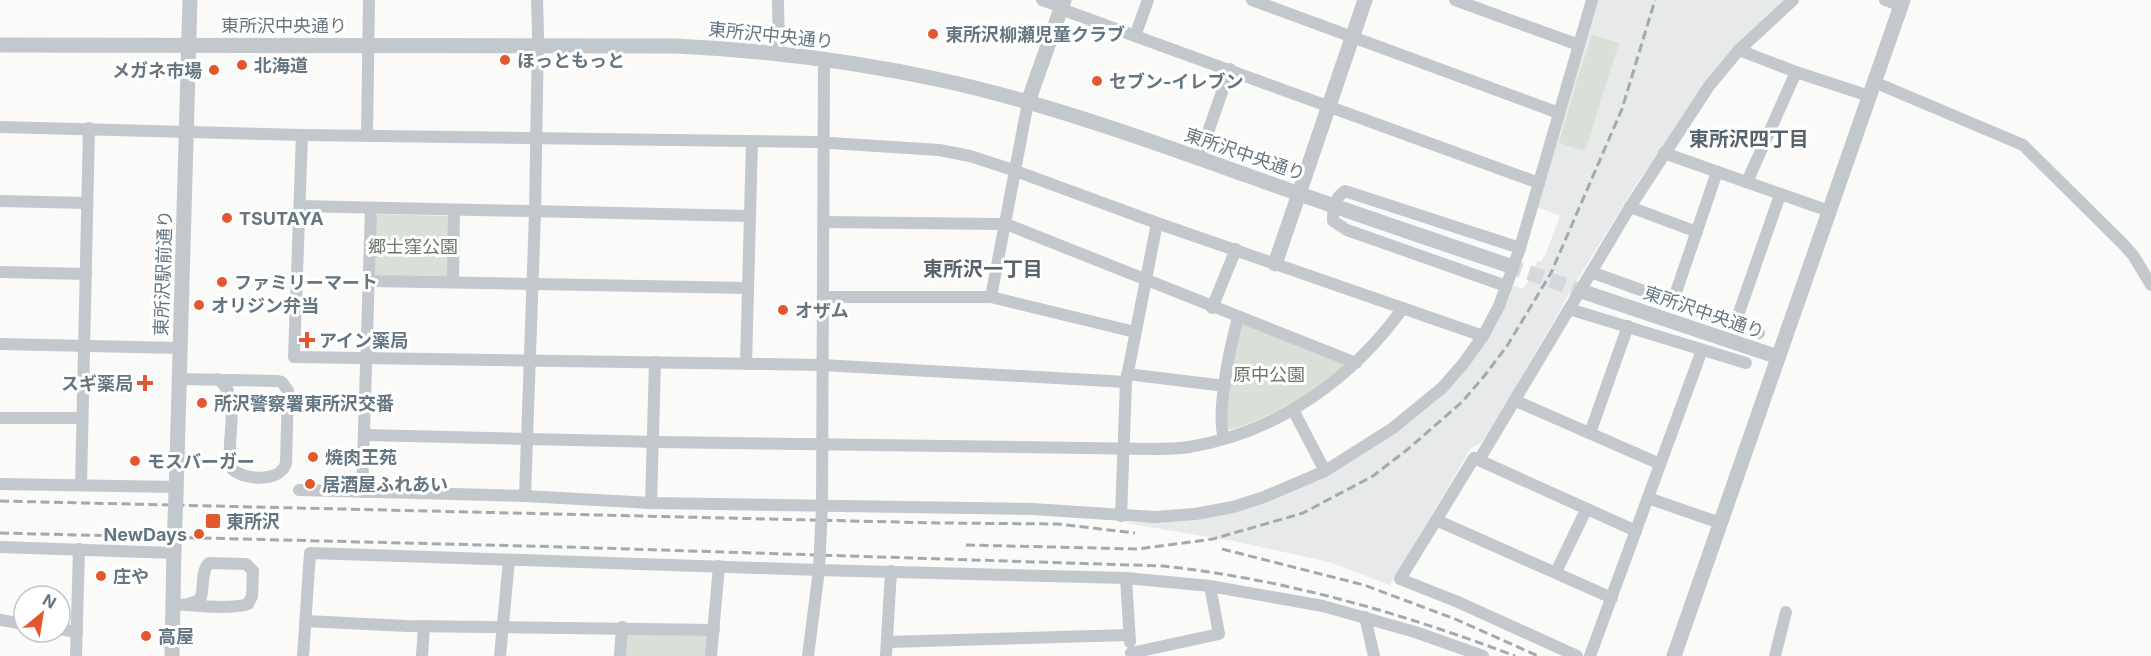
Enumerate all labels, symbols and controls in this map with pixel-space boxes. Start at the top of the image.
street label: 東所沢中央通り [221,15,347,36]
street label: 東所沢中央通り [707,18,835,52]
place label: 東所沢柳瀬児童クラブ [945,24,1125,45]
marker: 東所沢柳瀬児童クラブ [926,27,940,41]
place label: ほっともっと [517,50,625,71]
marker: ほっともっと [498,53,512,67]
place label: 北海道 [254,55,308,76]
marker: 北海道 [235,58,249,72]
place label: メガネ市場 [112,60,202,81]
marker: メガネ市場 [207,63,221,77]
place label: セブン-イレブン [1109,71,1243,92]
marker: セブン-イレブン [1090,74,1104,88]
street label: 東所沢中央通り [1182,124,1308,184]
district label: 東所沢四丁目 [1689,127,1809,151]
place label: TSUTAYA [239,208,324,229]
street label: 東所沢駅前通り [150,210,176,336]
marker: TSUTAYA [220,211,234,225]
park label: 郷士窪公園 [368,236,458,257]
district label: 東所沢一丁目 [923,257,1043,281]
place label: ファミリーマート [234,272,378,293]
marker: ファミリーマート [215,275,229,289]
street label: 東所沢中央通り [1641,282,1767,342]
place label: オリジン弁当 [211,295,319,316]
marker: オリジン弁当 [192,298,206,312]
place label: オザム [795,300,849,321]
marker: オザム [776,303,790,317]
place label: アイン薬局 [319,330,408,351]
marker: アイン薬局 [300,333,314,347]
park label: 原中公園 [1233,364,1305,385]
place label: スギ薬局 [61,373,133,394]
marker: スギ薬局 [138,376,152,390]
place label: 所沢警察署東所沢交番 [214,393,394,414]
marker: 所沢警察署東所沢交番 [195,396,209,410]
place label: 焼肉王苑 [325,447,397,468]
marker: 焼肉王苑 [306,450,320,464]
place label: モスバーガー [147,451,255,472]
marker: モスバーガー [128,454,142,468]
place label: 居酒屋ふれあい [322,474,448,495]
marker: 居酒屋ふれあい [303,477,317,491]
place label: 東所沢 [226,511,280,532]
marker: 東所沢 [204,512,222,530]
place label: NewDays [103,524,187,545]
marker: NewDays [192,527,206,541]
place label: 庄や [113,566,149,587]
marker: 庄や [94,569,108,583]
north arrow [12,584,72,644]
text: N [39,589,60,613]
place label: 高屋 [158,626,194,647]
marker: 高屋 [139,629,153,643]

